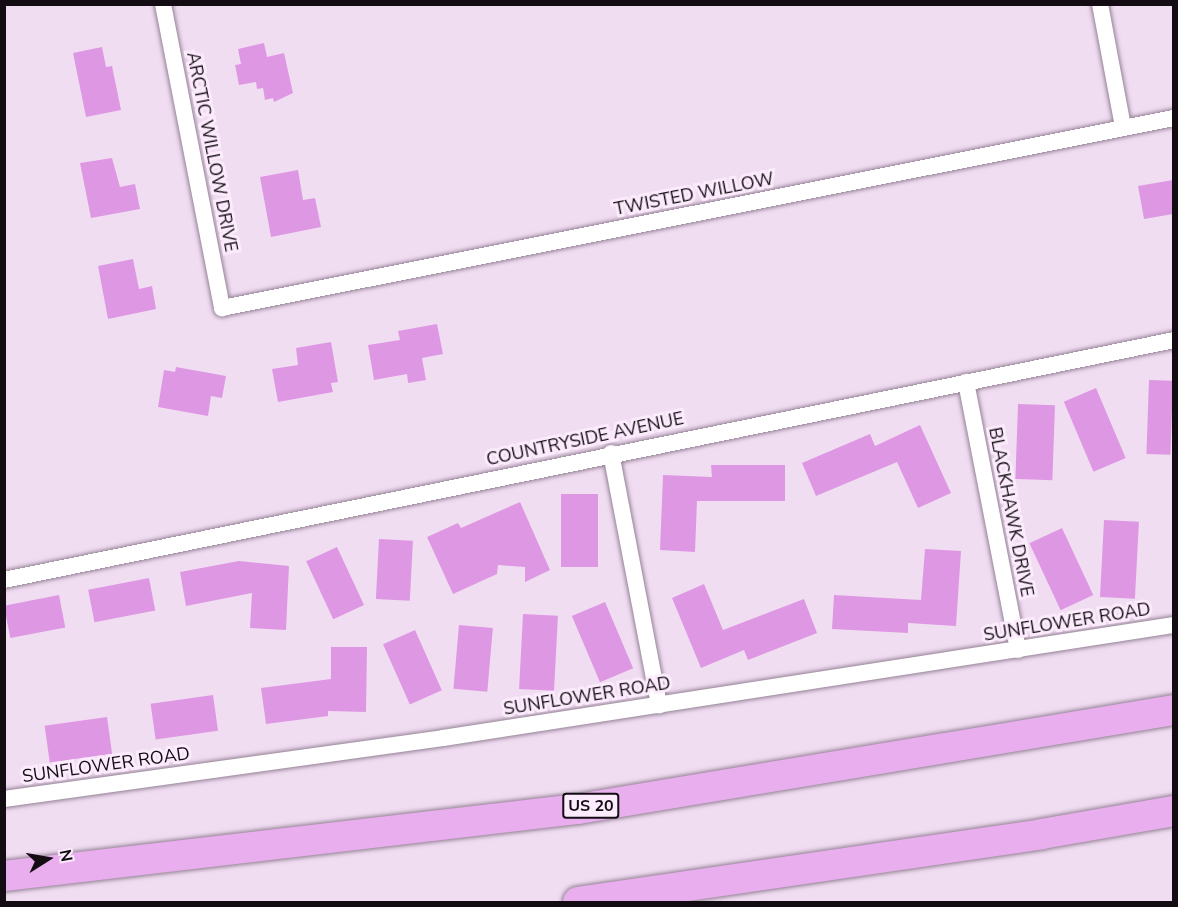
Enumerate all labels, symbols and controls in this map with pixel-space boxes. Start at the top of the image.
street label: ARCTIC WILLOW DRIVE [182,50,242,254]
street label: TWISTED WILLOW [612,168,776,220]
street label: COUNTRYSIDE AVENUE [484,408,686,470]
street label: BLACKHAWK DRIVE [984,425,1038,599]
street label: SUNFLOWER ROAD [982,598,1152,646]
street label: SUNFLOWER ROAD [502,672,672,720]
street label: SUNFLOWER ROAD [21,743,191,787]
road number: US 20 [561,793,621,819]
north arrow [18,829,78,889]
text: N [54,848,78,864]

